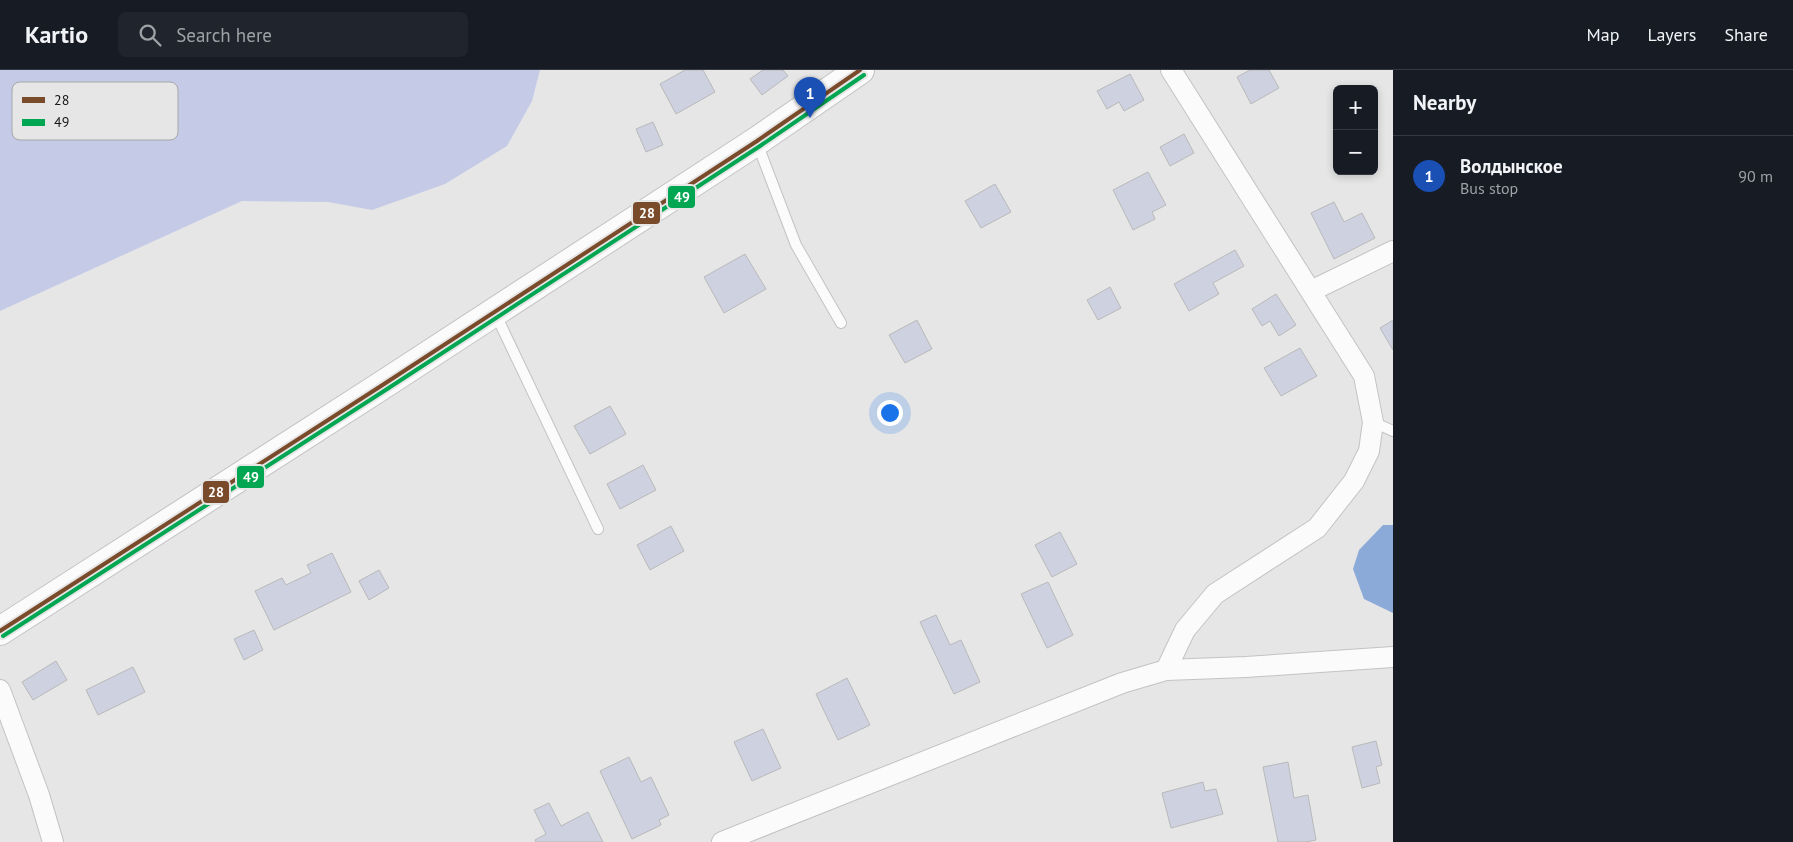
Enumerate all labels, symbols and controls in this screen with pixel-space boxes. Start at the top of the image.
search box [118,12,468,57]
text: Kartio [25,19,88,50]
icon: search [136,21,164,49]
text: Search here [176,23,272,47]
text: Map [1587,23,1619,46]
text: Layers [1647,23,1696,46]
text: Share [1724,23,1768,46]
pin: 1 [794,77,826,118]
legend [12,82,178,140]
map controls [1333,85,1378,175]
button: + [1333,85,1378,130]
text: Nearby [1413,89,1476,116]
text: 28 [54,91,69,109]
text: 49 [54,113,69,131]
button: − [1333,130,1378,175]
text: Волдынское [1460,154,1563,178]
text: 1 [1424,166,1434,186]
text: 90 m [1738,166,1773,186]
text: Bus stop [1460,178,1518,198]
line badge: 49 [667,185,696,209]
text: 49 [674,188,690,206]
line badge: 28 [632,201,661,225]
text: 28 [639,204,655,222]
your location [877,400,903,426]
line badge: 49 [236,465,265,489]
text: 49 [243,468,259,486]
line badge: 28 [202,480,230,504]
text: 28 [208,483,224,501]

